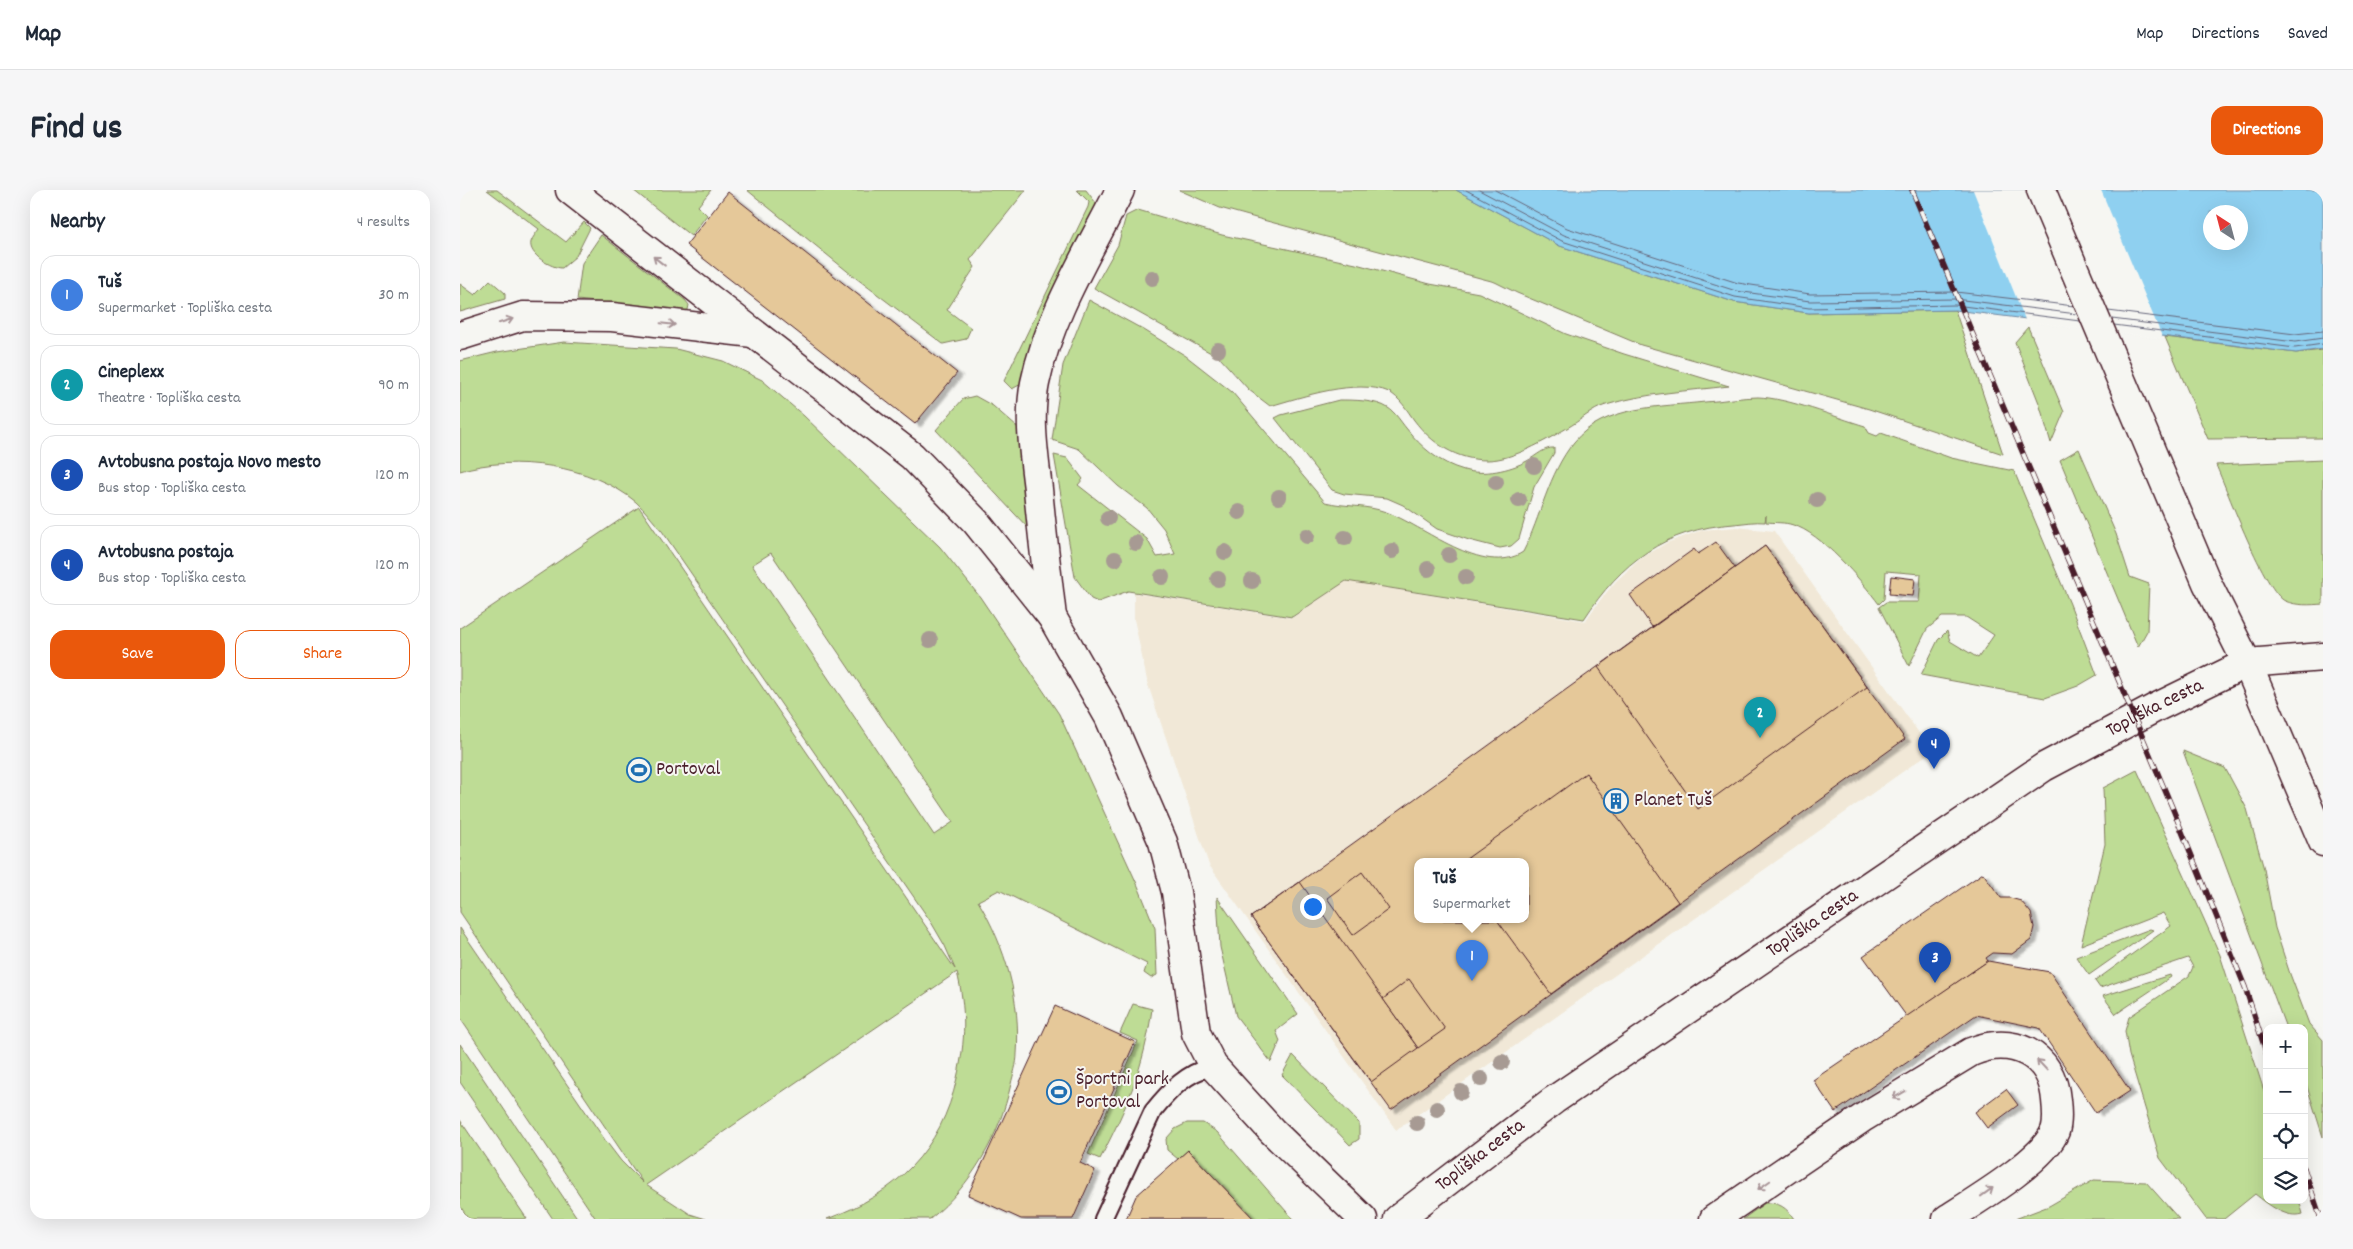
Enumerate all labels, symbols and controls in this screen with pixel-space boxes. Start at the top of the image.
text: Map [25,18,61,52]
text: Map [2136,22,2163,47]
text: Directions [2191,22,2260,47]
text: Saved [2288,22,2328,47]
text: Find us [30,105,122,155]
button: Directions [2211,106,2323,155]
north arrow [2203,205,2248,250]
text: Nearby [50,208,105,238]
text: 4 results [357,211,410,234]
one-way arrow [653,255,666,266]
text: Tuš [98,270,122,297]
text: 1 [65,284,69,307]
text: 30 m [379,284,409,307]
text: Supermarket · Topliška cesta [98,297,272,320]
one-way arrow [498,316,514,326]
one-way arrow [660,319,676,329]
text: Cineplexx [98,360,164,387]
text: 2 [64,374,71,397]
text: 90 m [378,374,409,397]
text: Theatre · Topliška cesta [98,387,241,410]
text: Avtobusna postaja Novo mesto [98,450,321,477]
text: 3 [63,464,71,487]
text: 120 m [375,464,409,487]
text: Bus stop · Topliška cesta [98,477,245,500]
text: Avtobusna postaja [98,540,233,567]
text: 4 [64,554,70,577]
text: 120 m [375,554,409,577]
text: Bus stop · Topliška cesta [98,567,245,590]
button: Save [50,630,225,679]
button: Share [235,630,410,679]
street label: Topliška cesta [2101,672,2209,745]
pin: 2 [1744,697,1776,738]
pin: 4 [1918,728,1950,769]
place label: Portoval [656,756,720,784]
sports icon: Portoval [626,757,652,783]
place label: Planet Tuš [1634,787,1712,815]
building icon: Planet Tuš [1603,788,1629,814]
popup [1414,858,1529,923]
text: Tuš [1432,866,1456,893]
street label: Topliška cesta [1761,883,1865,965]
text: Supermarket [1432,893,1511,916]
your location [1300,894,1326,920]
pin: 1 [1456,940,1488,981]
pin: 3 [1919,942,1951,983]
map controls [2263,1024,2308,1204]
button: + [2263,1024,2308,1069]
one-way arrow [2037,1058,2048,1071]
place label: Športni park Portoval [1076,1066,1169,1117]
button: − [2263,1069,2308,1114]
sports icon: Športni park Portoval [1046,1079,1072,1105]
one-way arrow [1893,1091,1907,1101]
street label: Topliška cesta [1430,1112,1532,1199]
button: locate [2263,1114,2308,1159]
button: layers [2263,1159,2308,1204]
one-way arrow [1757,1180,1771,1190]
one-way arrow [1980,1187,1994,1197]

